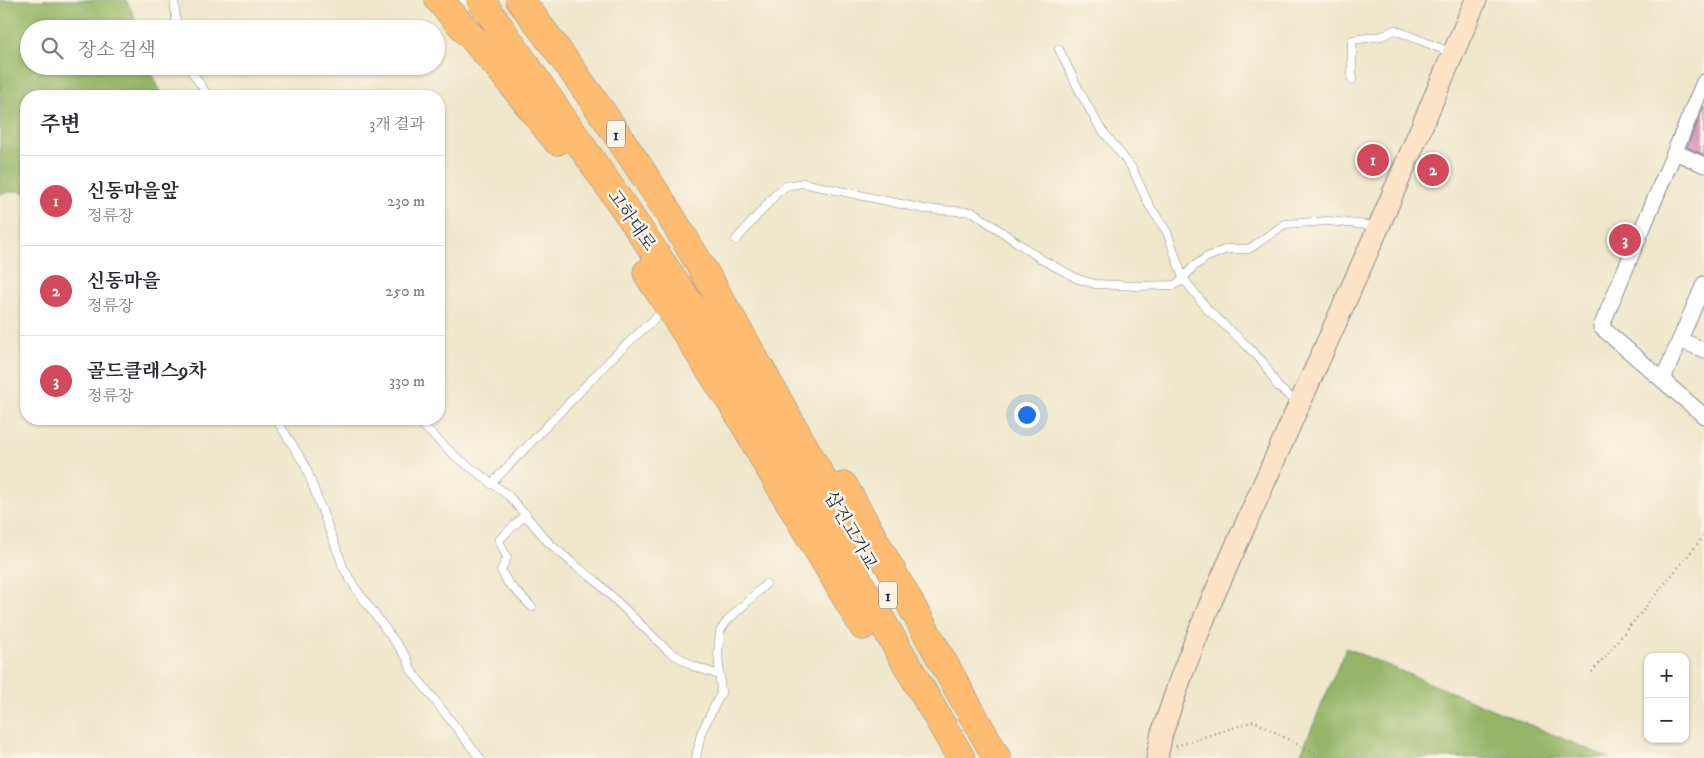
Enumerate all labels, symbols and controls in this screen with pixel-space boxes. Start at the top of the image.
search box [20,20,445,75]
icon: search [38,34,66,62]
text: 장소 검색 [78,39,156,62]
text: 주변 [40,112,81,138]
text: 3개 결과 [369,114,425,134]
road number: 1 [607,120,625,148]
pin: 1 [1357,141,1389,179]
pin: 2 [1417,151,1449,189]
text: 신동마을앞 [87,180,179,203]
street label: 고하대로 [602,186,660,255]
text: 1 [53,191,59,211]
text: 230 m [387,191,425,211]
text: 정류장 [87,206,133,226]
pin: 3 [1609,221,1641,259]
text: 신동마을 [87,270,160,293]
text: 2 [52,281,60,301]
text: 250 m [385,281,425,301]
text: 정류장 [87,296,133,316]
text: 골드클래스9차 [87,360,207,383]
text: 3 [53,371,59,391]
text: 330 m [389,371,425,391]
text: 정류장 [87,386,133,406]
your location [1014,402,1040,428]
street label: 삽진고가교 [819,487,882,574]
road number: 1 [879,582,897,608]
map controls [1644,653,1689,743]
button: + [1644,653,1689,698]
button: − [1644,698,1689,743]

